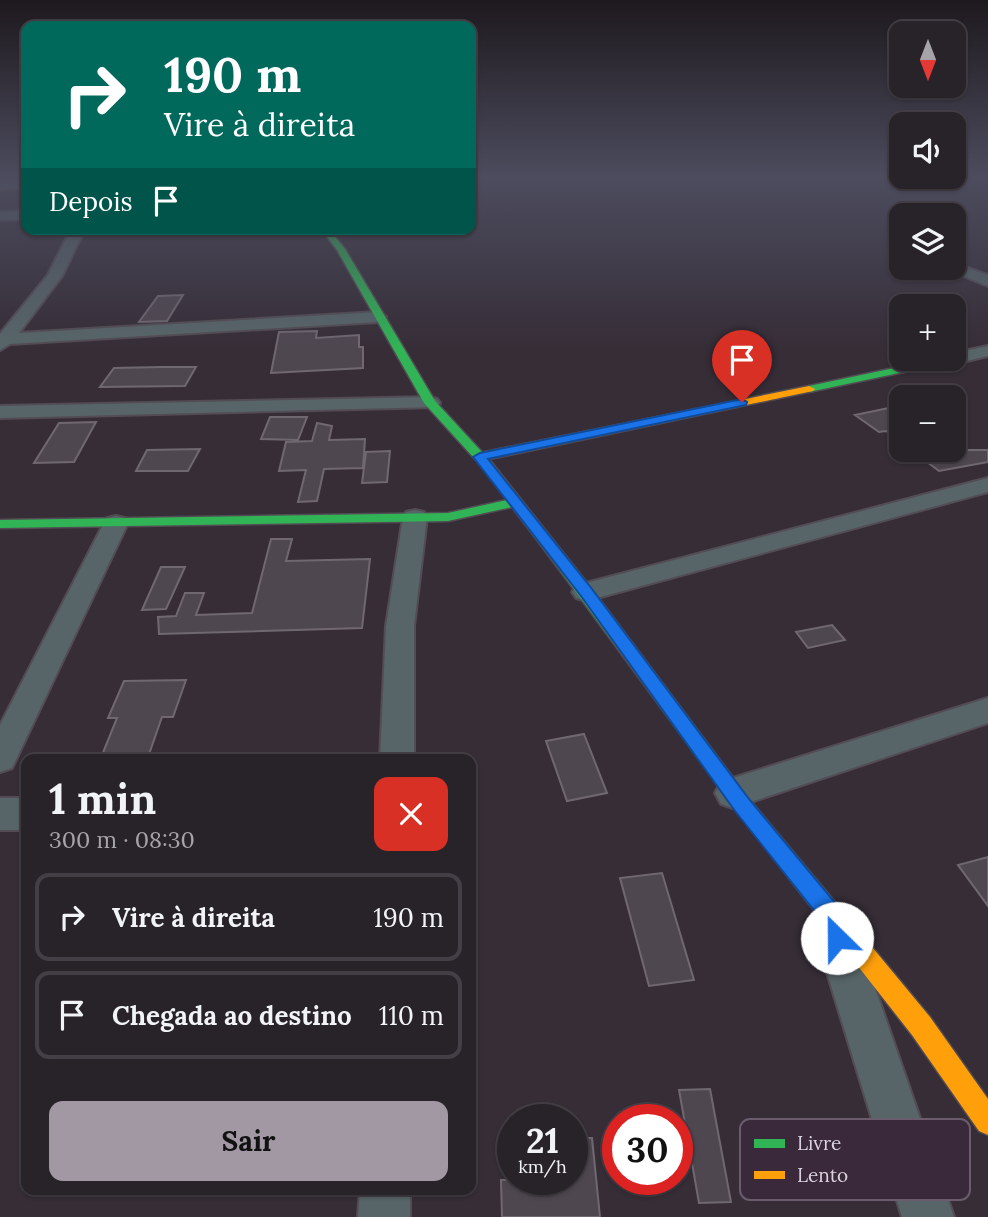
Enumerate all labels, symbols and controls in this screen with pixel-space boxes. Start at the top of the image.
north arrow [889,21,966,98]
map controls [889,21,966,462]
text: 190 m [164,43,301,105]
icon: right [49,49,140,140]
text: Vire à direita [164,104,355,145]
button: sound [889,112,966,189]
icon: arrive [147,182,185,220]
text: Depois [49,185,133,218]
button: layers [889,203,966,280]
button: + [889,294,966,371]
pin [712,330,772,402]
icon: arrive [723,341,761,379]
button: − [889,385,966,462]
text: 1 min [49,772,156,826]
button: close [374,777,448,851]
text: 300 m · 08:30 [49,825,195,854]
icon: right [53,898,91,936]
text: Vire à direita [112,901,275,934]
text: 190 m [373,901,444,934]
position arrow [800,901,874,975]
icon: arrive [53,996,91,1034]
text: Chegada ao destino [112,999,352,1032]
text: 110 m [379,999,444,1032]
button: Sair [49,1101,448,1181]
speed limit sign: 30 [602,1104,693,1195]
text: 21 [526,1118,559,1163]
legend [740,1119,970,1200]
text: Livre [797,1131,841,1155]
text: km/h [518,1155,567,1178]
text: Lento [797,1163,848,1187]

